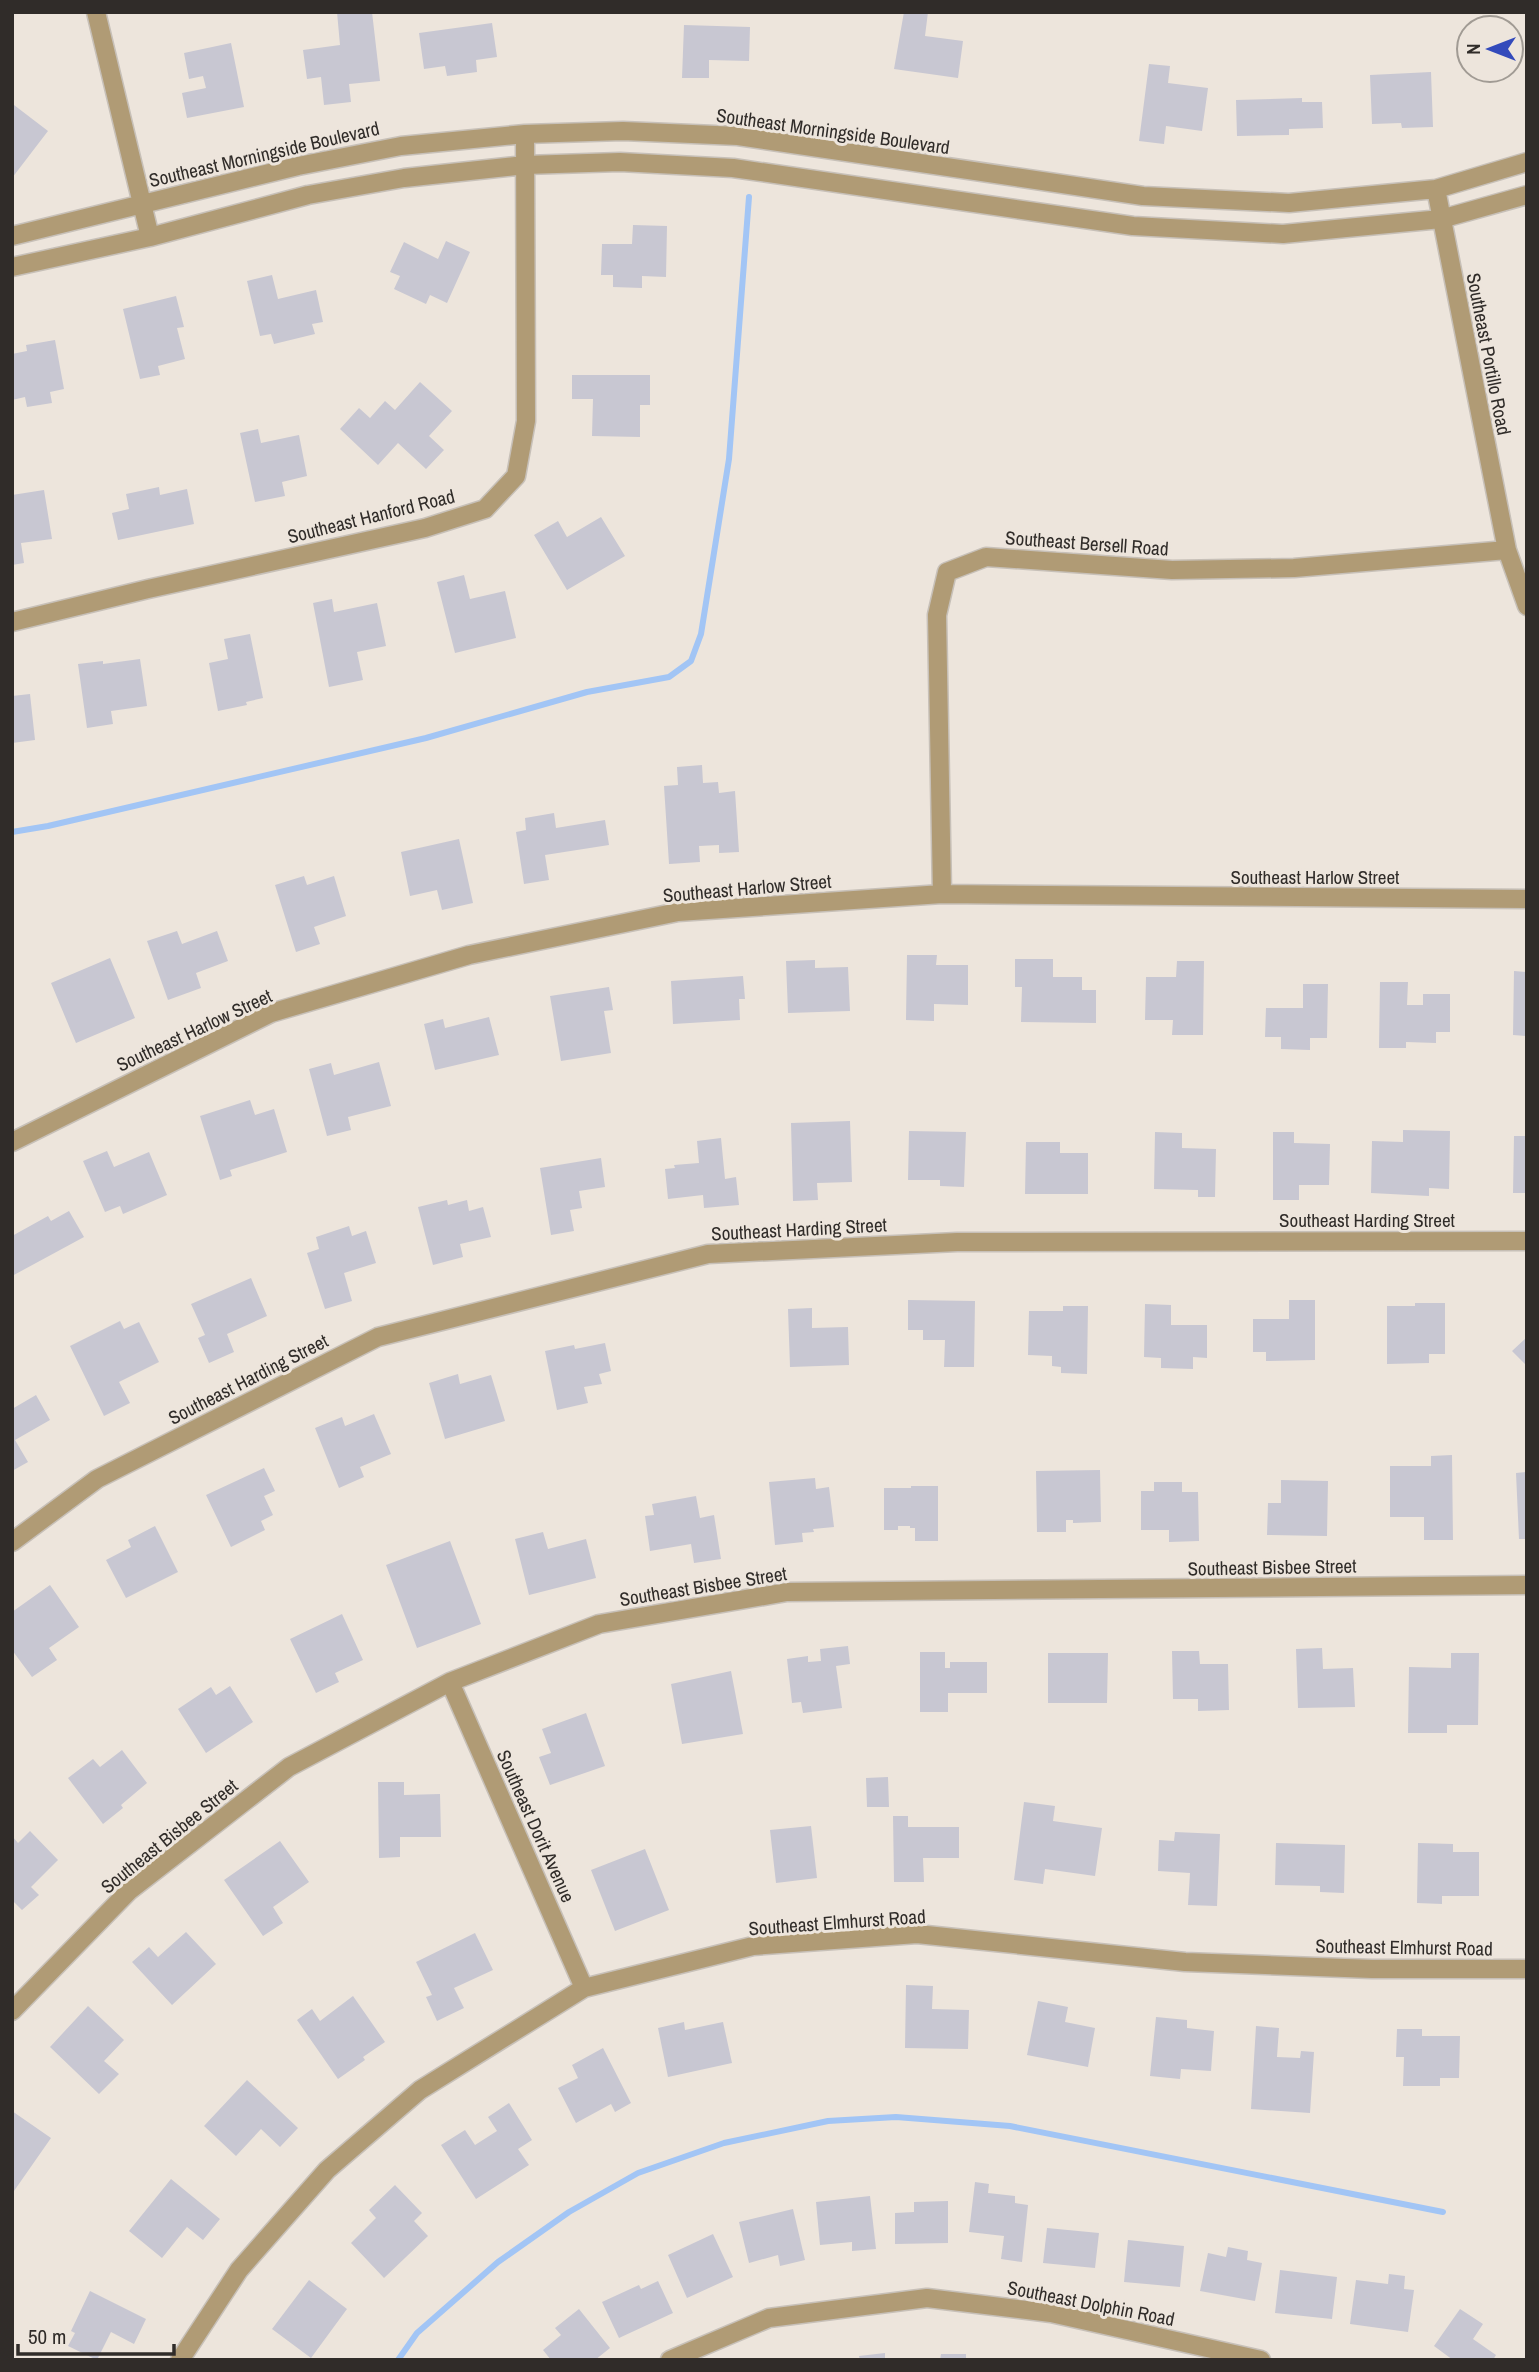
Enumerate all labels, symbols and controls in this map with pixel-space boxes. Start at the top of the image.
north arrow [1455,14,1525,84]
text: N [1460,43,1486,55]
street label: Southeast Morningside Boulevard [715,102,951,160]
street label: Southeast Morningside Boulevard [146,115,382,193]
street label: Southeast Portillo Road [1461,271,1517,437]
street label: Southeast Hanford Road [285,483,457,549]
street label: Southeast Bersell Road [1004,524,1170,562]
street label: Southeast Harlow Street [1231,864,1400,890]
street label: Southeast Harlow Street [662,868,833,908]
street label: Southeast Harlow Street [112,982,277,1077]
street label: Southeast Harding Street [1279,1207,1456,1233]
street label: Southeast Harding Street [711,1211,888,1247]
street label: Southeast Harding Street [164,1327,333,1430]
street label: Southeast Bisbee Street [1187,1553,1357,1581]
street label: Southeast Bisbee Street [618,1560,789,1612]
street label: Southeast Dorit Avenue [491,1746,581,1906]
street label: Southeast Bisbee Street [95,1772,243,1899]
street label: Southeast Elmhurst Road [748,1903,926,1941]
street label: Southeast Elmhurst Road [1315,1932,1493,1962]
street label: Southeast Dolphin Road [1005,2274,1177,2332]
scale bar [18,2312,173,2356]
text: 50 m [28,2322,66,2351]

